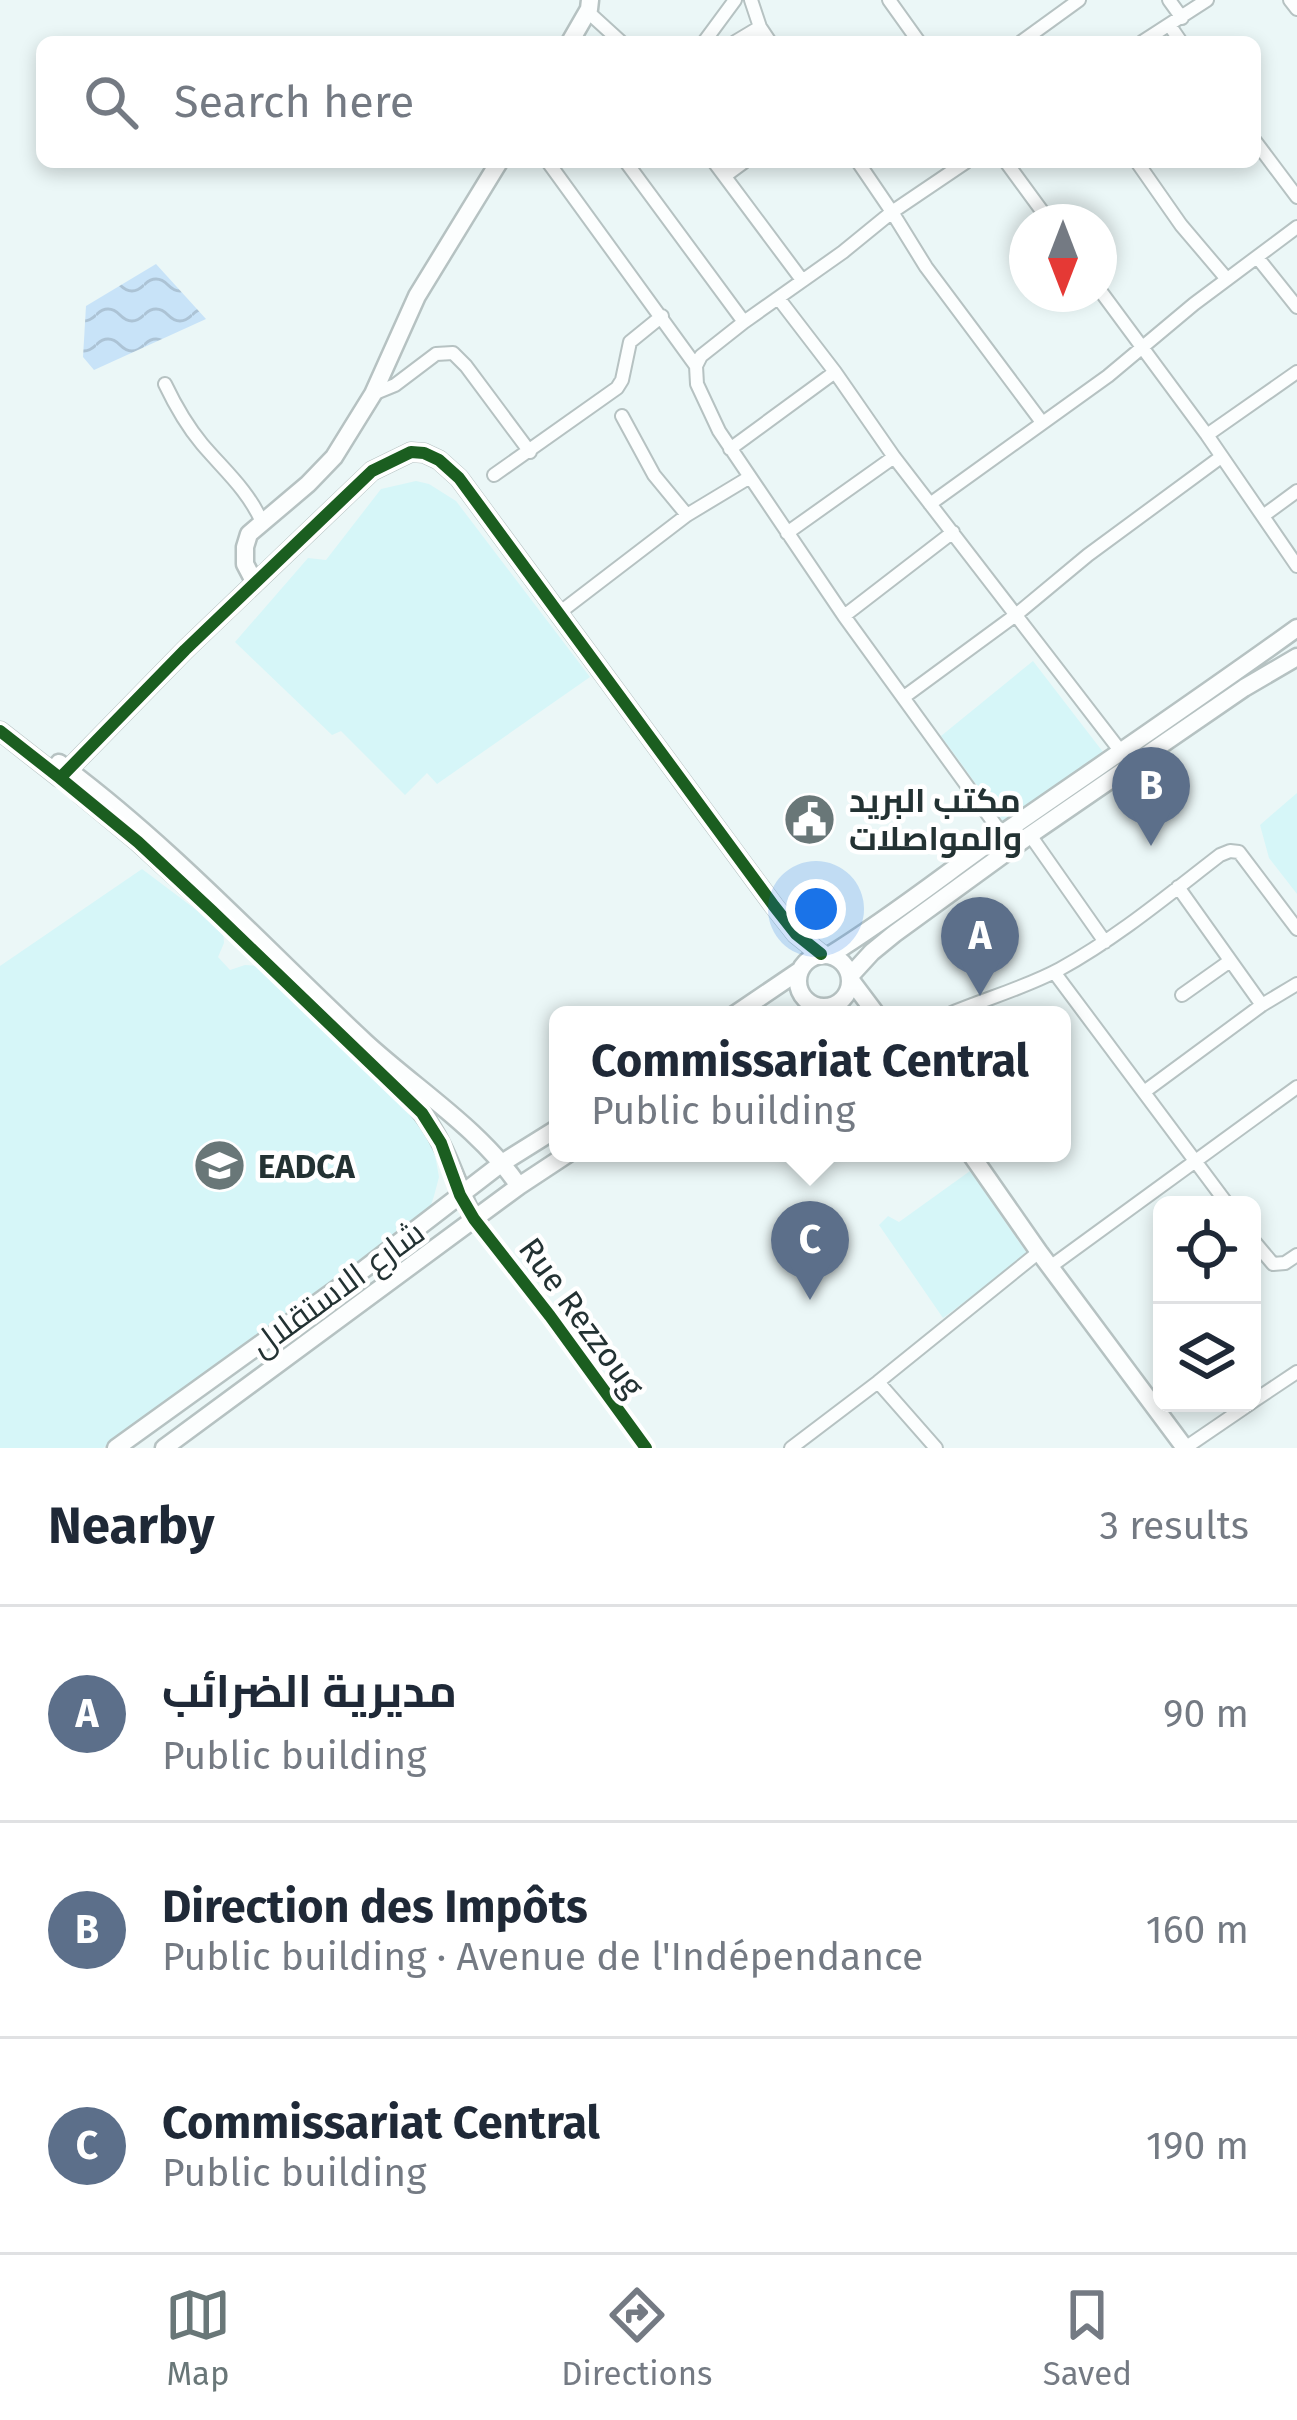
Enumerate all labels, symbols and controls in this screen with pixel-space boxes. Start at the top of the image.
search box [36,36,1261,168]
icon: search [78,69,144,135]
text: Search here [174,75,414,129]
north arrow [1009,204,1117,312]
pin: B [1112,747,1190,846]
place label: مكتب البريد والمواصلات [849,781,1022,859]
public building icon: مكتب البريد والمواصلات [782,791,838,847]
your location [786,879,846,939]
pin: A [941,897,1019,996]
popup [549,1006,1071,1162]
text: Commissariat Central [591,1034,1029,1088]
text: Public building [591,1088,855,1134]
school or university icon: EADCA [191,1138,247,1194]
place label: EADCA [258,1147,355,1187]
map controls [1153,1196,1261,1412]
button: locate [1153,1196,1261,1304]
pin: C [771,1201,849,1300]
street label: شارع الاستقلال [243,1212,433,1367]
street label: Rue Rezzoug [510,1230,653,1406]
button: layers [1153,1304,1261,1412]
text: Nearby [48,1495,214,1557]
text: 3 results [1099,1503,1249,1549]
text: مديرية الضرائب [162,1665,457,1719]
text: A [75,1691,99,1737]
text: 90 m [1163,1691,1249,1737]
text: Public building [162,1733,426,1779]
text: Direction des Impôts [162,1880,588,1934]
text: B [75,1907,99,1953]
text: 160 m [1146,1907,1249,1953]
text: Public building · Avenue de l'Indépendance [162,1934,923,1980]
text: Commissariat Central [162,2096,600,2150]
text: C [76,2123,98,2169]
text: 190 m [1146,2123,1249,2169]
text: Public building [162,2150,426,2196]
tab: Map [165,2282,231,2394]
tab: Directions [561,2282,713,2394]
tab: Saved [1043,2282,1132,2394]

